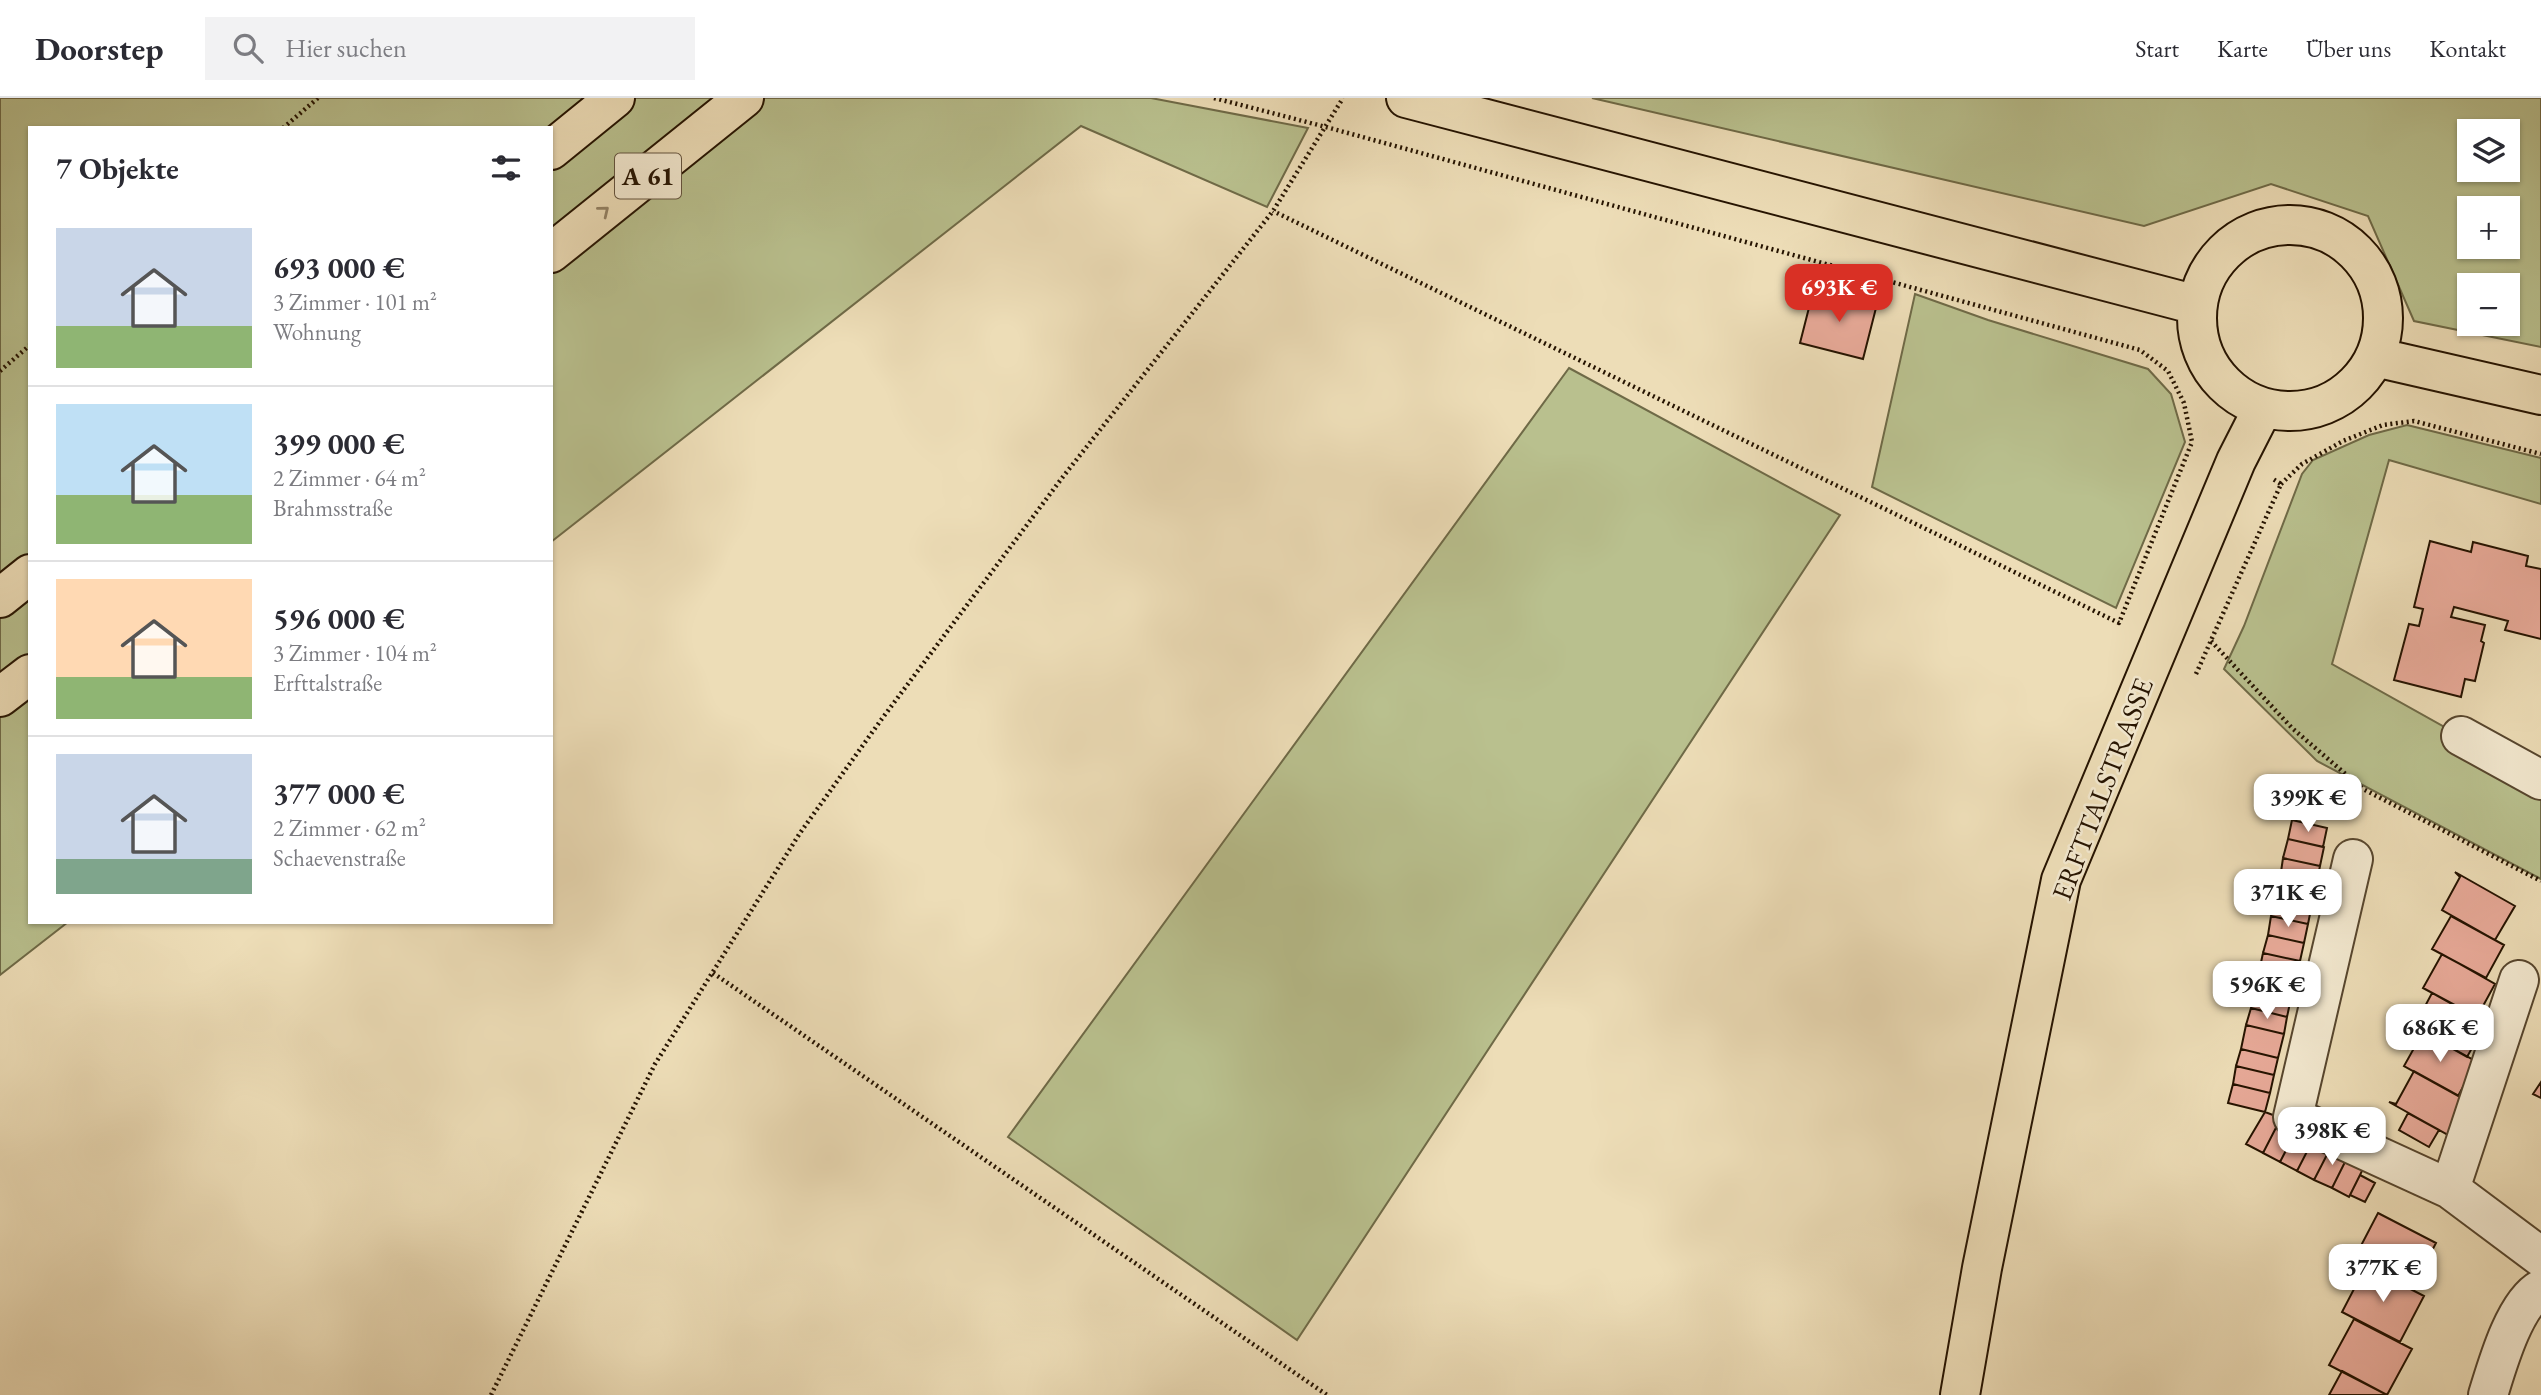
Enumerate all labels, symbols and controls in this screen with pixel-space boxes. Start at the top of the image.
search box [205,17,695,80]
text: Doorstep [35,27,163,70]
icon: search [229,29,267,67]
text: Hier suchen [285,31,407,65]
text: Start [2135,33,2179,64]
text: Karte [2217,33,2268,64]
text: Über uns [2306,33,2391,64]
text: Kontakt [2429,33,2506,64]
map controls [2457,119,2520,336]
button: layers [2457,119,2520,182]
text: 7 Objekte [56,149,179,188]
icon: filters [487,149,525,187]
road number: A 61 [615,153,681,198]
button: + [2457,196,2520,259]
one-way arrow [597,206,609,219]
text: 693 000 € [273,248,405,287]
icon: home [112,256,196,340]
pin: 693K € [1782,264,1896,324]
text: 693K € [1801,272,1877,302]
button: − [2457,273,2520,336]
text: 3 Zimmer · 101 m² [273,287,437,317]
text: Wohnung [273,317,361,347]
text: 399 000 € [273,424,405,463]
icon: home [112,432,196,516]
text: 2 Zimmer · 64 m² [273,463,426,493]
text: Brahmsstraße [273,493,393,523]
text: 596 000 € [273,599,405,638]
icon: home [112,607,196,691]
text: 3 Zimmer · 104 m² [273,638,437,668]
text: Erfttalstraße [273,668,382,698]
street label: ERFTTALSTRASSE [2043,673,2161,905]
text: 377 000 € [273,774,405,813]
pin: 399K € [2251,774,2365,834]
icon: home [112,782,196,866]
text: 399K € [2270,782,2346,812]
text: 2 Zimmer · 62 m² [273,813,426,843]
text: Schaevenstraße [273,843,406,873]
pin: 371K € [2231,870,2345,929]
text: 371K € [2250,877,2326,907]
pin: 596K € [2210,962,2324,1021]
text: 596K € [2229,969,2305,999]
pin: 686K € [2383,1004,2497,1064]
text: 686K € [2402,1012,2478,1042]
pin: 398K € [2275,1108,2389,1167]
text: 398K € [2294,1115,2370,1145]
pin: 377K € [2326,1244,2440,1304]
text: 377K € [2345,1252,2421,1282]

